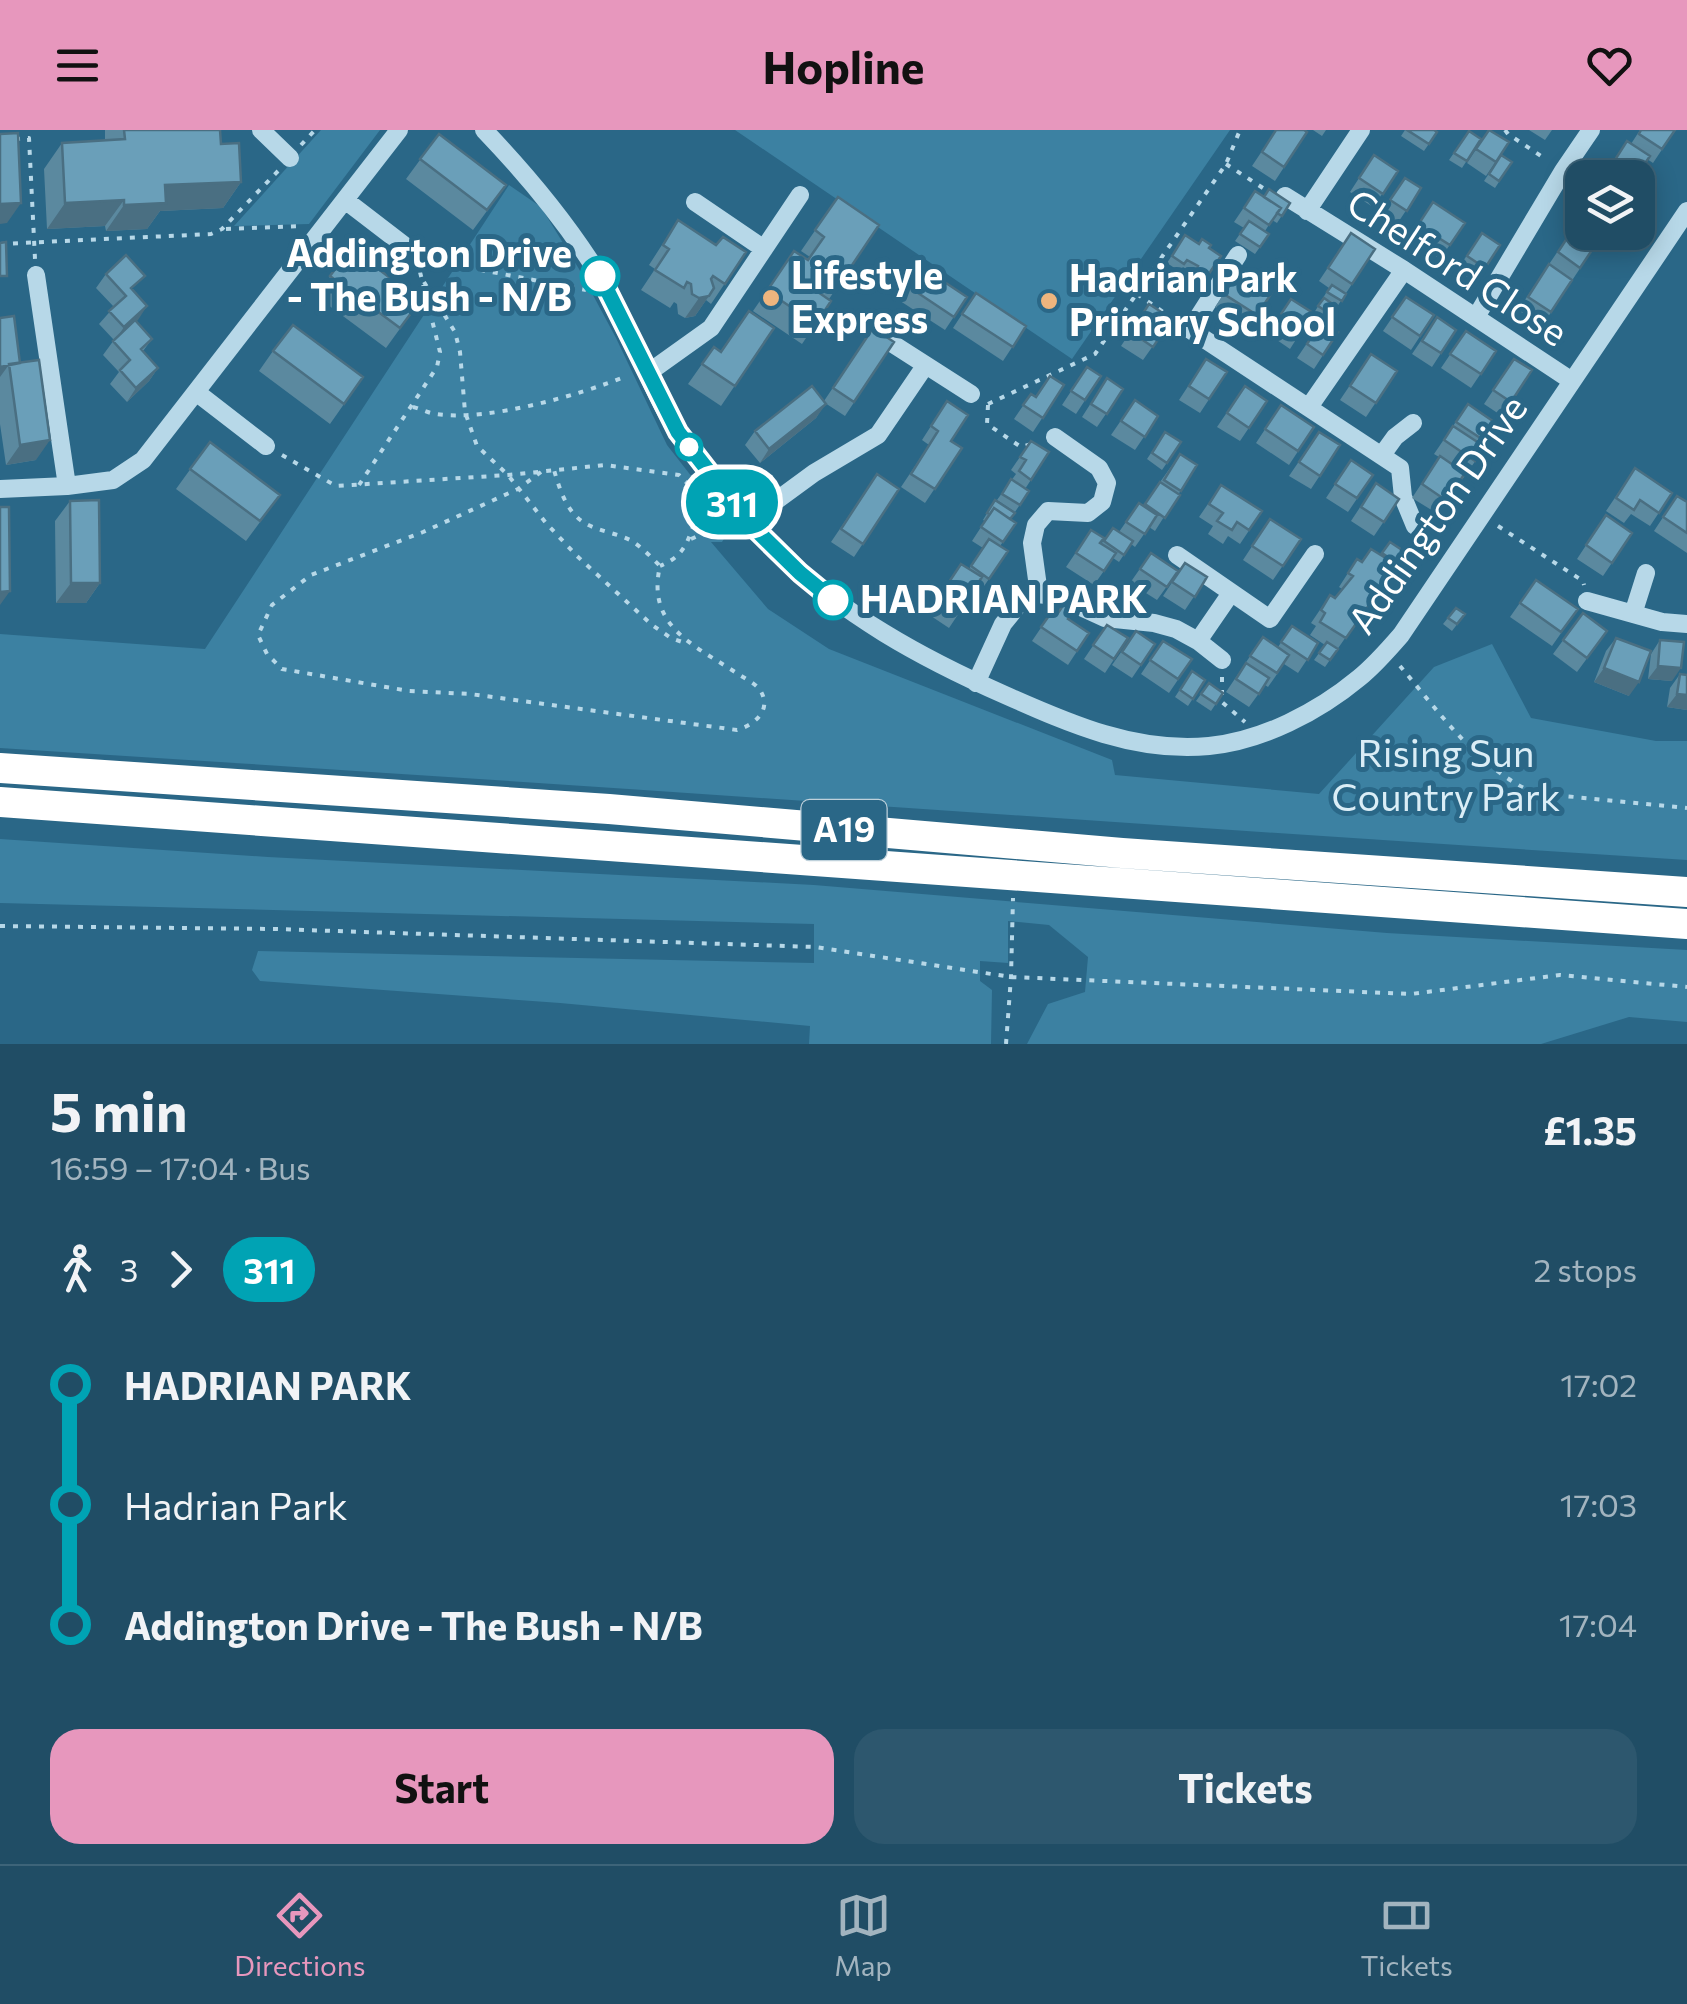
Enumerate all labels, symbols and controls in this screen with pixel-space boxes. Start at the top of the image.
icon: menu [50,38,105,93]
text: Hopline [763,38,924,93]
icon: heart [1582,38,1637,93]
map controls [1565,160,1655,250]
button: layers [1565,160,1655,250]
street label: Chelford Close [1339,177,1577,355]
place label: Addington Drive - The Bush - N/B [286,228,572,319]
place label: Lifestyle Express [791,250,943,341]
place label: Hadrian Park Primary School [1069,253,1336,344]
marker: Addington Drive - The Bush - N/B [581,257,619,295]
marker: Lifestyle Express [760,287,782,309]
marker: Hadrian Park Primary School [1038,290,1060,312]
street label: Addington Drive [1336,385,1536,642]
unlabelled marker [676,434,702,460]
line badge: 311 [674,470,790,534]
text: 311 [706,481,758,524]
place label: HADRIAN PARK [860,574,1148,621]
marker: HADRIAN PARK [814,581,852,619]
park label: Rising Sun Country Park [1332,728,1560,819]
road number: A19 [802,800,886,860]
text: 5 min [50,1076,188,1143]
text: £1.35 [1543,1106,1637,1153]
text: 16:59 – 17:04 · Bus [50,1147,311,1187]
icon: walk [50,1242,105,1297]
icon: forward [153,1242,208,1297]
text: 311 [243,1248,295,1291]
text: 3 [120,1249,138,1289]
text: 2 stops [1533,1249,1637,1289]
text: HADRIAN PARK [124,1361,412,1408]
text: 17:02 [1560,1364,1637,1404]
text: Hadrian Park [124,1481,348,1528]
text: 17:03 [1560,1484,1637,1524]
text: Addington Drive - The Bush - N/B [124,1601,703,1648]
text: 17:04 [1559,1604,1637,1644]
button: Start [50,1729,834,1844]
button: Tickets [854,1729,1637,1844]
tab: Directions [234,1888,366,1982]
tab: Map [834,1888,892,1982]
tab: Tickets [1360,1888,1453,1982]

